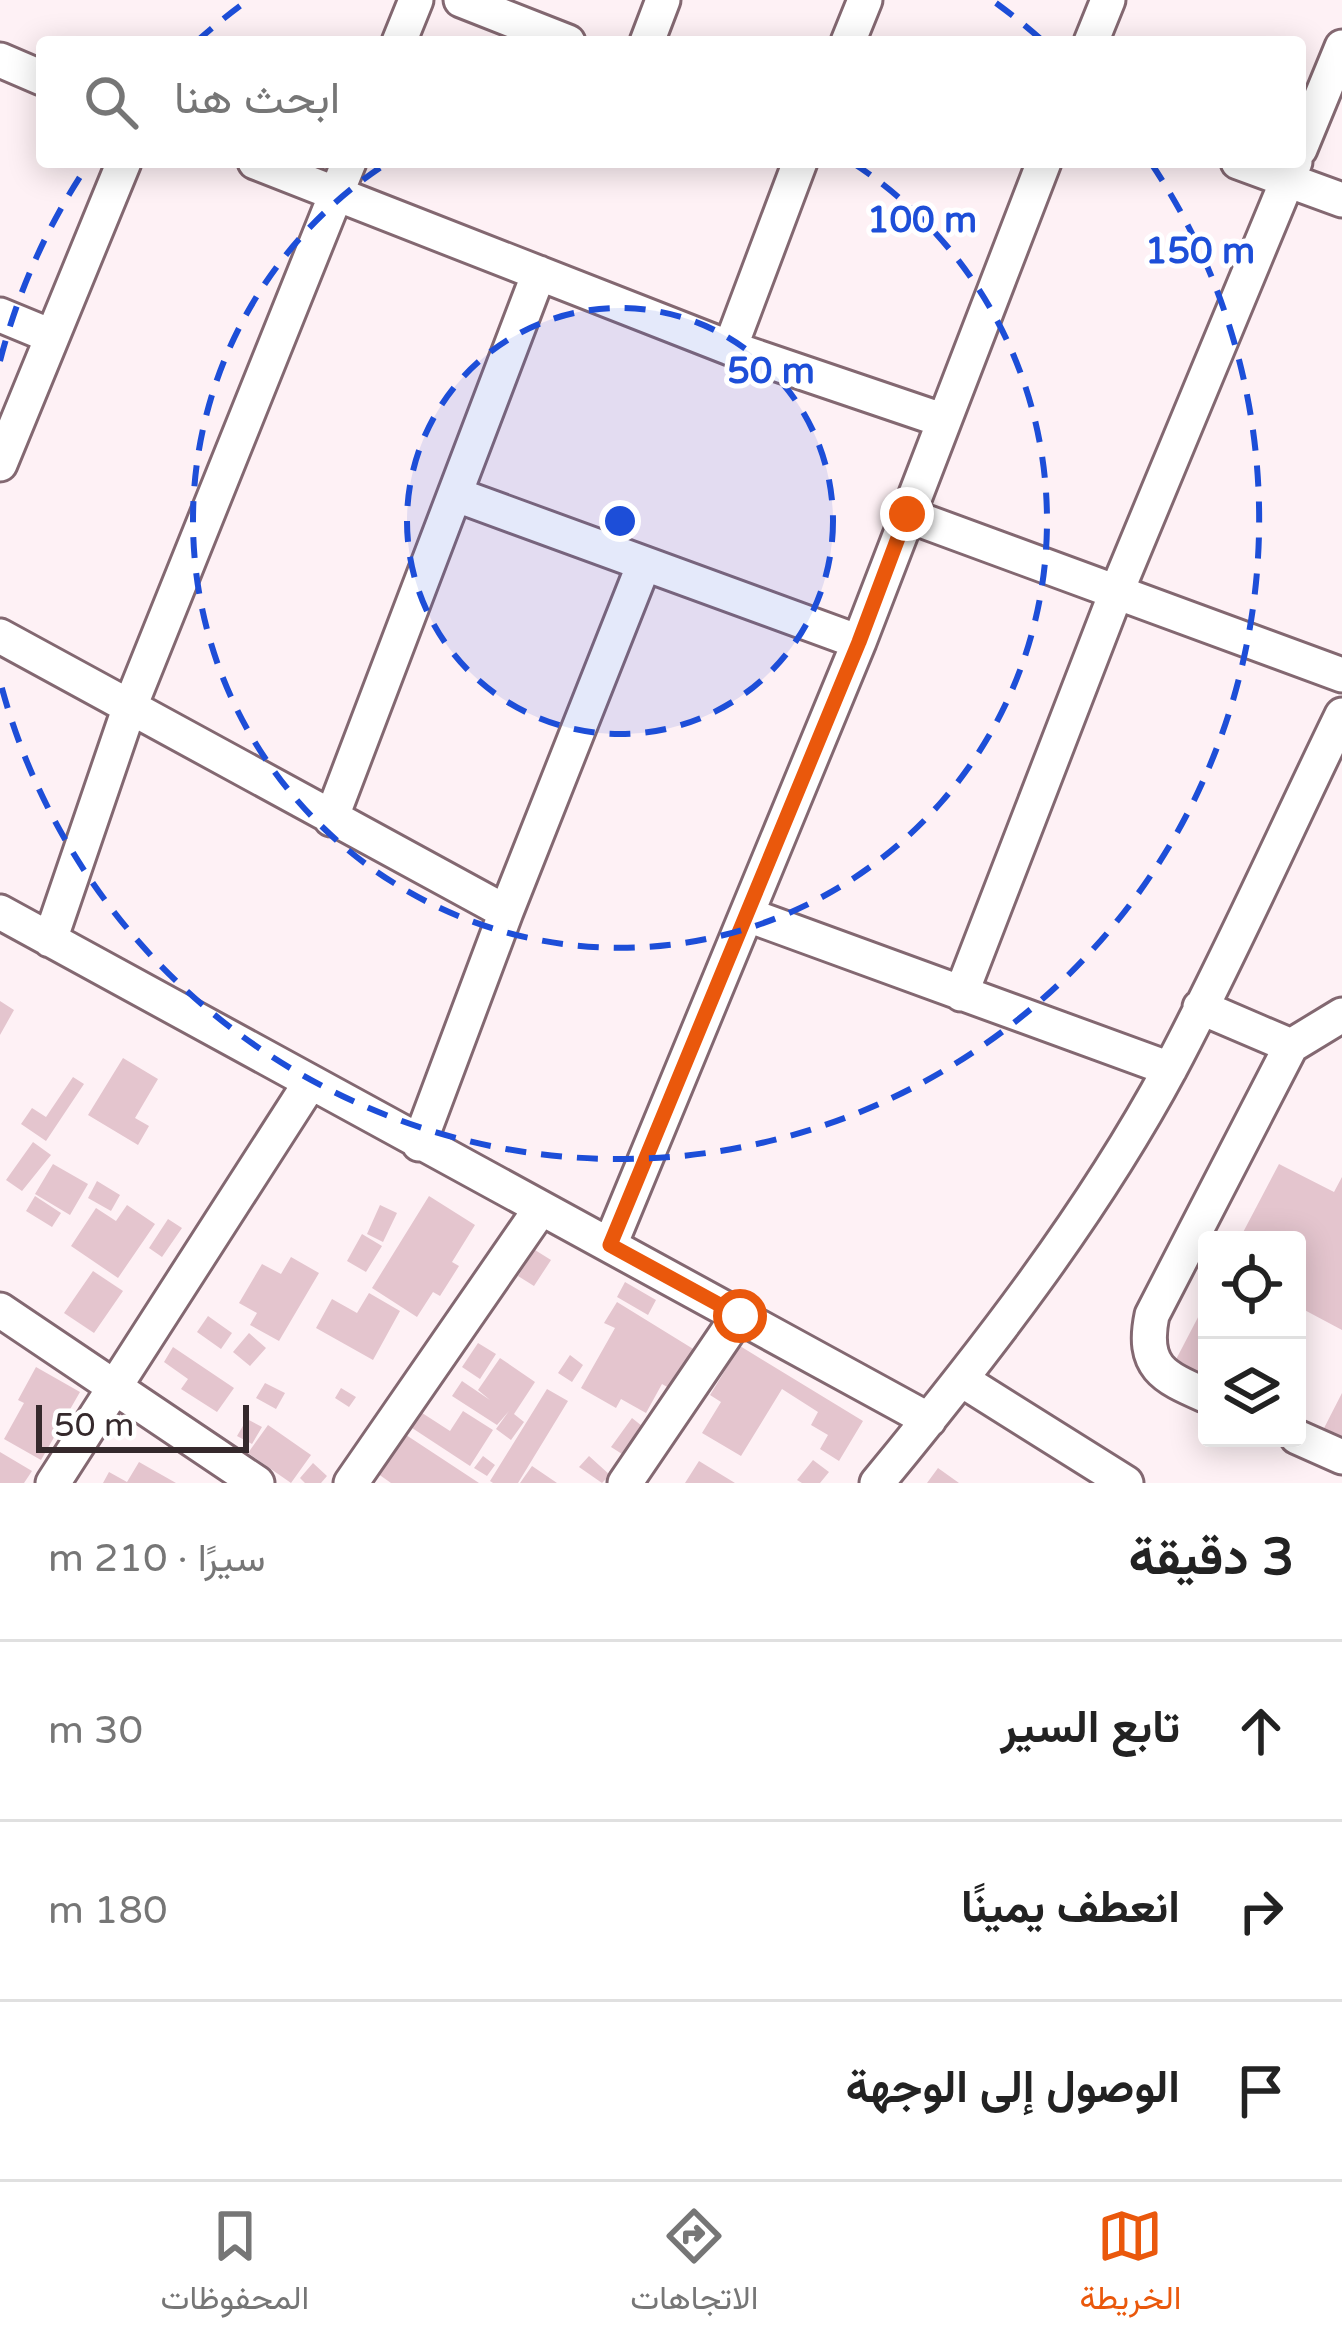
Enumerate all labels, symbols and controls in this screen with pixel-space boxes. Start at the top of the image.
search box [36,36,1306,168]
icon: search [78,69,144,135]
text: ابحث هنا [174,72,340,126]
text: 100 m [867,199,977,242]
text: 150 m [1145,230,1255,273]
text: 50 m [727,350,815,393]
route end [880,487,934,541]
centre of rings [599,500,641,542]
map controls [1198,1231,1306,1447]
button: locate [1198,1231,1306,1339]
route start [713,1289,767,1343]
button: layers [1198,1339,1306,1447]
scale bar [36,1399,249,1452]
text: 50 m [54,1406,134,1445]
text: 3 دقيقة [1128,1527,1294,1589]
text: سيرًا · 210 m [48,1535,266,1582]
icon: ahead [1228,1698,1294,1764]
text: تابع السير [1000,1701,1180,1755]
text: 30 m [48,1707,143,1754]
icon: right [1228,1878,1294,1944]
text: انعطف يمينًا [961,1881,1180,1935]
text: 180 m [48,1887,167,1934]
icon: arrive [1228,2058,1294,2124]
text: الوصول إلى الوجهة [846,2061,1180,2115]
tab: المحفوظات [161,2203,309,2327]
tab: الاتجاهات [630,2203,758,2327]
tab: الخريطة [1079,2203,1181,2327]

